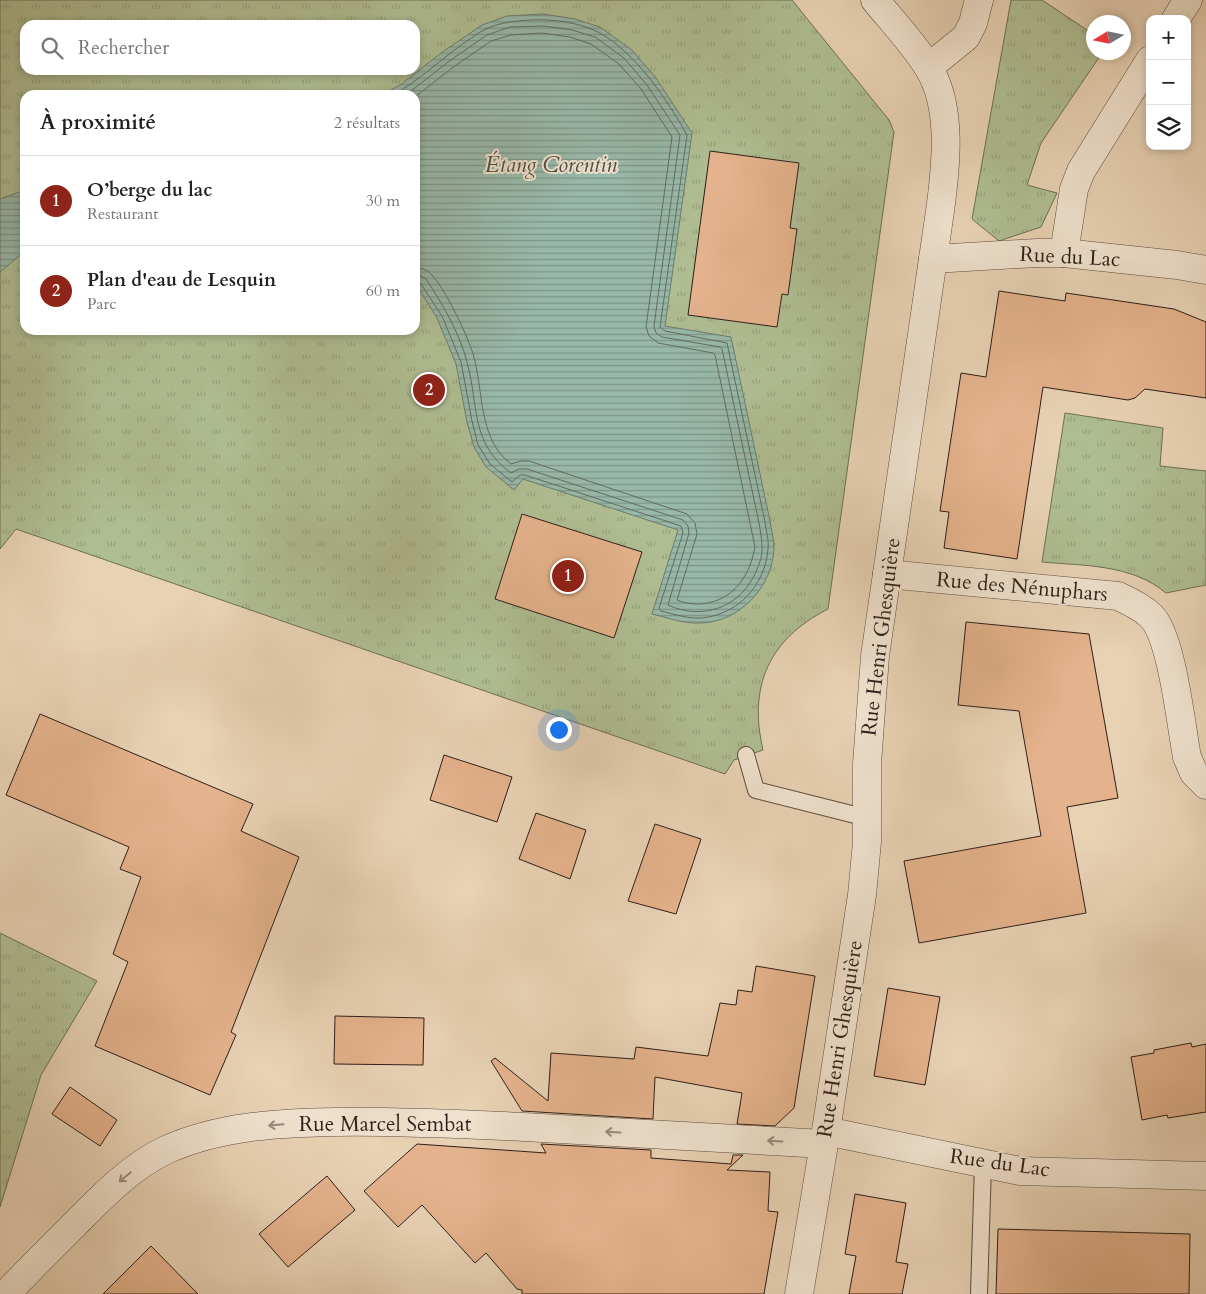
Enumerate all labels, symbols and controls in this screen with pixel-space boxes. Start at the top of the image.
north arrow [1086,15,1131,60]
map controls [1146,15,1191,150]
button: + [1146,15,1191,60]
search box [20,20,420,75]
icon: search [38,34,66,62]
text: Rechercher [78,35,169,61]
button: − [1146,60,1191,105]
button: layers [1146,105,1191,150]
text: À proximité [40,108,156,137]
text: 2 résultats [334,112,400,134]
water label: Étang Corentin [485,150,617,180]
text: O’berge du lac [87,177,212,203]
text: 1 [52,190,60,212]
text: 30 m [366,190,400,212]
text: Restaurant [87,203,158,225]
street label: Rue du Lac [1019,240,1121,274]
text: Plan d'eau de Lesquin [87,267,276,293]
text: 2 [52,280,60,302]
text: 60 m [366,280,400,302]
text: Parc [87,293,117,315]
pin: 2 [413,371,445,409]
street label: Rue Henri Ghesquière [854,536,908,738]
pin: 1 [552,557,584,595]
street label: Rue des Nénuphars [935,565,1109,609]
your location [546,717,572,743]
street label: Rue Henri Ghesquière [810,938,870,1140]
street label: Rue Marcel Sembat [299,1110,472,1139]
one-way arrow [268,1120,284,1129]
one-way arrow [605,1128,621,1137]
one-way arrow [768,1137,784,1146]
street label: Rue du Lac [948,1142,1052,1184]
one-way arrow [119,1172,132,1183]

